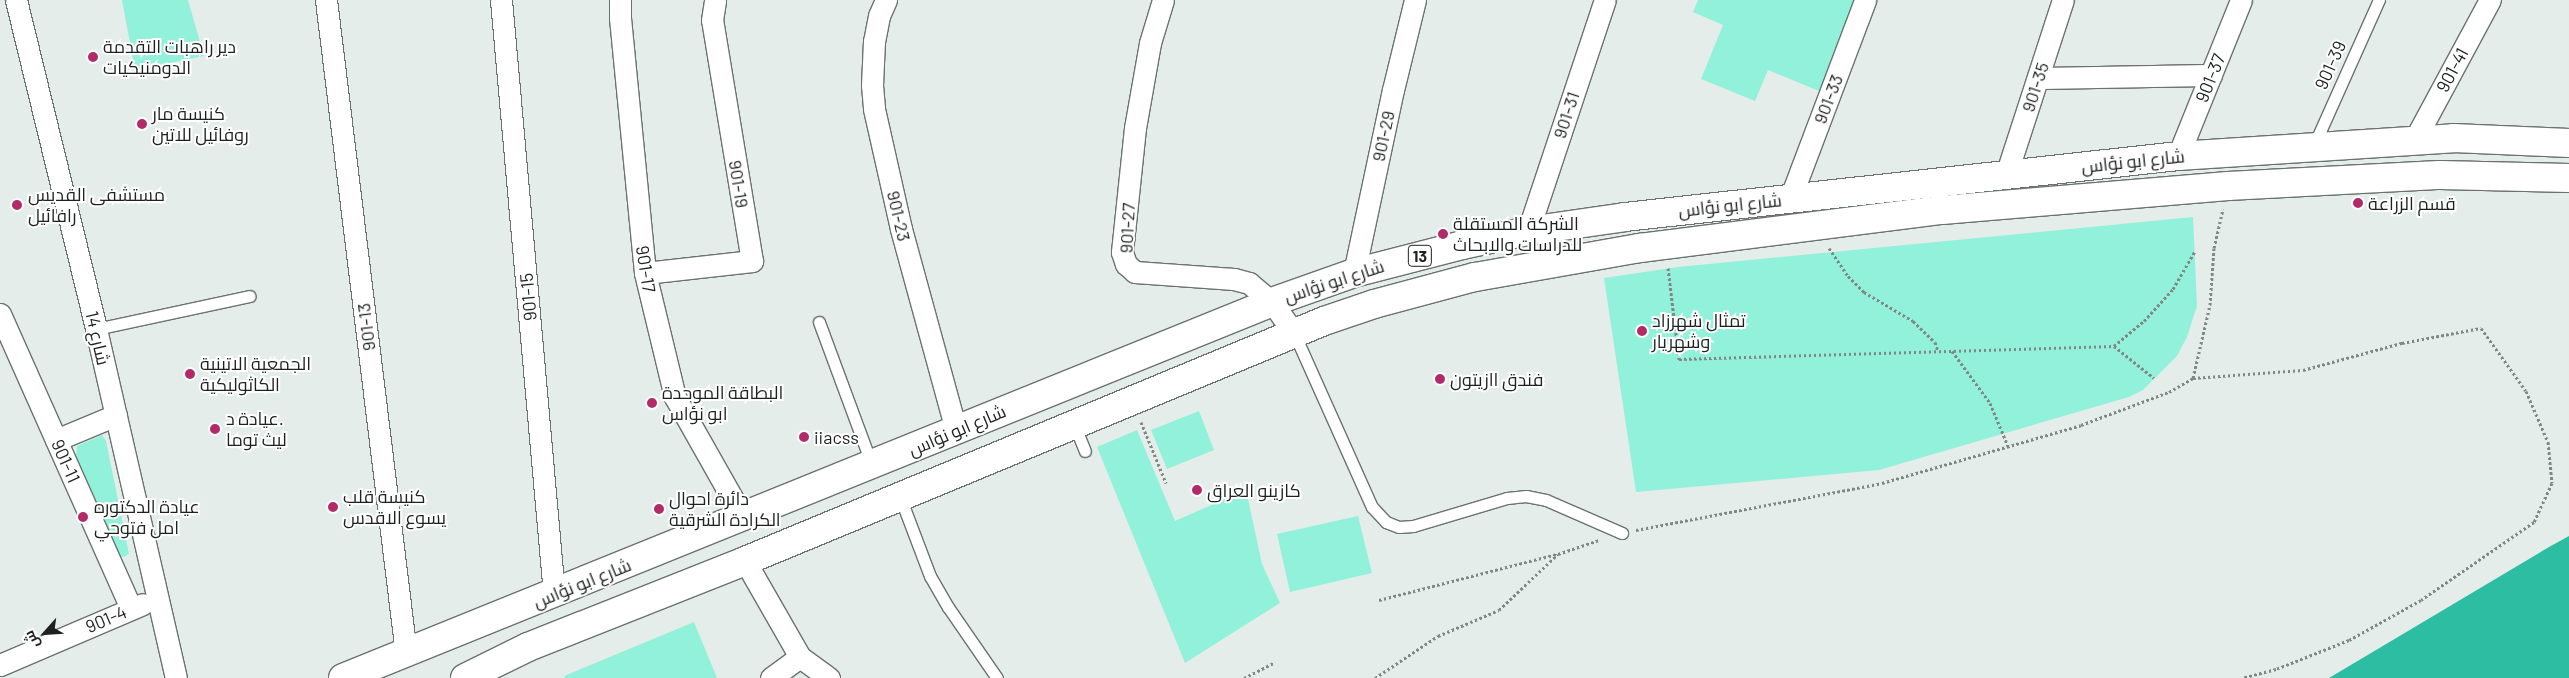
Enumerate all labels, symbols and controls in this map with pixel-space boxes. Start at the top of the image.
place label: دير راهبات التقدمة الدومنيكيات [103,36,236,78]
street label: 901-39 [2310,37,2350,93]
street label: 901-41 [2431,44,2473,96]
marker: دير راهبات التقدمة الدومنيكيات [87,51,99,63]
street label: 901-37 [2191,51,2229,105]
street label: 901-35 [2017,59,2053,115]
street label: 901-33 [1809,71,1847,127]
street label: 901-31 [1548,89,1584,141]
place label: كنيسة مار روفائيل للاتين [152,103,249,146]
street label: 901-29 [1367,109,1399,163]
marker: كنيسة مار روفائيل للاتين [136,118,148,130]
street label: شارع ابو نؤاس [2080,145,2186,177]
street label: 901-19 [725,159,753,209]
place label: مستشفى القديس رافائيل [28,184,165,226]
street label: 901-23 [883,189,915,243]
street label: شارع ابو نؤاس [1677,189,1783,221]
place label: قسم الزراعة [2368,192,2456,214]
marker: قسم الزراعة [2352,197,2364,209]
marker: مستشفى القديس رافائيل [10,198,24,212]
street label: 901-27 [1115,202,1139,254]
place label: الشركة المستقلة للدراسات والابحاث [1453,213,1582,255]
marker: الشركة المستقلة للدراسات والابحاث [1437,228,1449,240]
road number: 13 [1408,242,1432,270]
street label: 901-17 [632,244,660,294]
street label: شارع ابو نؤاس [1281,255,1387,307]
street label: 901-15 [515,272,541,322]
street label: 901-13 [352,302,380,352]
street label: شارع 14 [81,309,115,367]
place label: تمثال شهرزاد وشهريار [1652,310,1746,352]
marker: تمثال شهرزاد وشهريار [1636,325,1648,337]
place label: الجمعية الاتينية الكاثوليكية [200,353,311,396]
marker: الجمعية الاتينية الكاثوليكية [184,368,196,380]
place label: فندق اازيتون [1450,368,1543,390]
marker: فندق اازيتون [1434,373,1446,385]
place label: البطاقة الموحدة ابو نؤاس [662,382,783,424]
marker: البطاقة الموحدة ابو نؤاس [646,397,658,409]
street label: شارع ابو نؤاس [905,400,1009,460]
place label: عيادة د. ليث توما [226,408,287,450]
marker: عيادة د. ليث توما [208,422,222,436]
place label: iiacss [814,426,859,448]
marker: iiacss [798,431,810,443]
street label: 901-11 [47,436,85,486]
place label: كازينو العراق [1207,479,1301,501]
marker: كازينو العراق [1191,484,1203,496]
place label: كنيسة قلب يسوع الاقدس [343,486,446,528]
place label: دائرة احوال الكرادة الشرقية [669,488,781,530]
place label: عيادة الدكتوره امل فتوحي [94,496,200,538]
marker: كنيسة قلب يسوع الاقدس [327,501,339,513]
marker: دائرة احوال الكرادة الشرقية [653,503,665,515]
marker: عيادة الدكتوره امل فتوحي [76,510,90,524]
street label: شارع ابو نؤاس [530,554,634,612]
street label: 901-4 [82,601,130,637]
north arrow [20,608,70,658]
text: ش [19,628,43,652]

